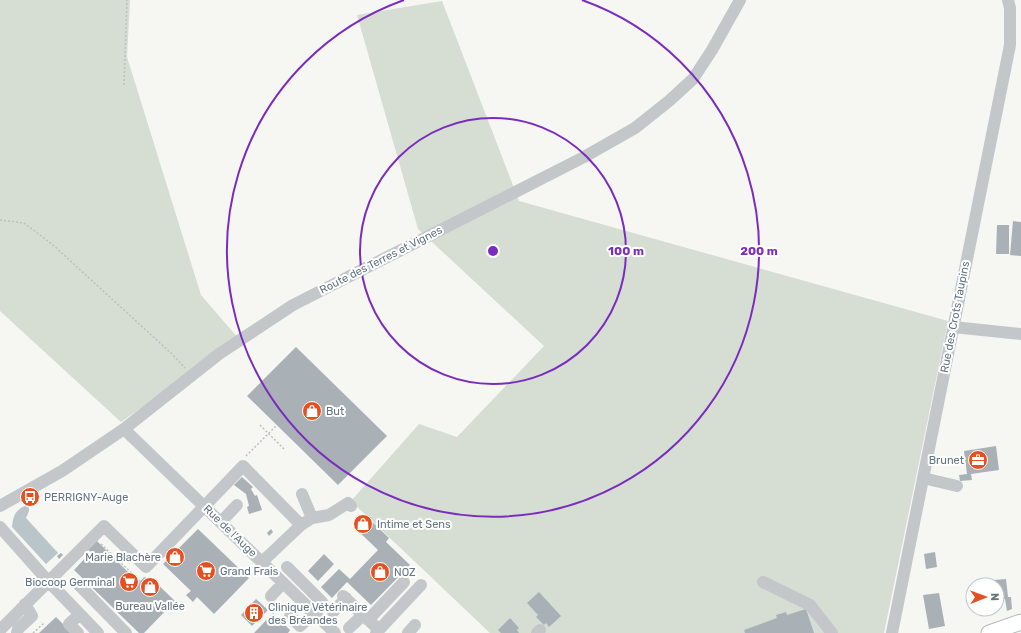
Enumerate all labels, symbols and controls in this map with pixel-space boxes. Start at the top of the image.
street label: Route des Terres et Vignes [318,223,445,297]
centre of rings [486,244,500,258]
text: 100 m [608,244,644,258]
text: 200 m [740,244,778,258]
street label: Rue des Crots Taupins [938,260,972,374]
shop icon: But [301,400,323,422]
place label: But [326,405,345,418]
office icon: Brunet [967,449,989,471]
place label: Brunet [929,454,965,467]
bus stop icon: PERRIGNY-Auge [19,486,41,508]
place label: PERRIGNY-Auge [44,491,128,504]
street label: Rue de l'Auge [201,502,259,560]
shop icon: Intime et Sens [352,513,374,535]
place label: Intime et Sens [377,518,451,531]
shop icon: Marie Blachère [164,546,186,568]
place label: Marie Blachère [85,551,161,564]
supermarket icon: Grand Frais [195,560,217,582]
shop icon: NOZ [369,561,391,583]
place label: Grand Frais [220,565,279,578]
place label: NOZ [394,566,416,579]
supermarket icon: Biocoop Germinal [118,571,140,593]
place label: Biocoop Germinal [25,576,115,589]
shop icon: Bureau Vallée [139,576,161,598]
north arrow [965,577,1005,617]
text: N [988,593,1001,601]
place label: Bureau Vallée [115,600,185,613]
place label: Clinique Vétérinaire des Bréandes [268,601,367,627]
building icon: Clinique Vétérinaire des Bréandes [243,602,265,624]

